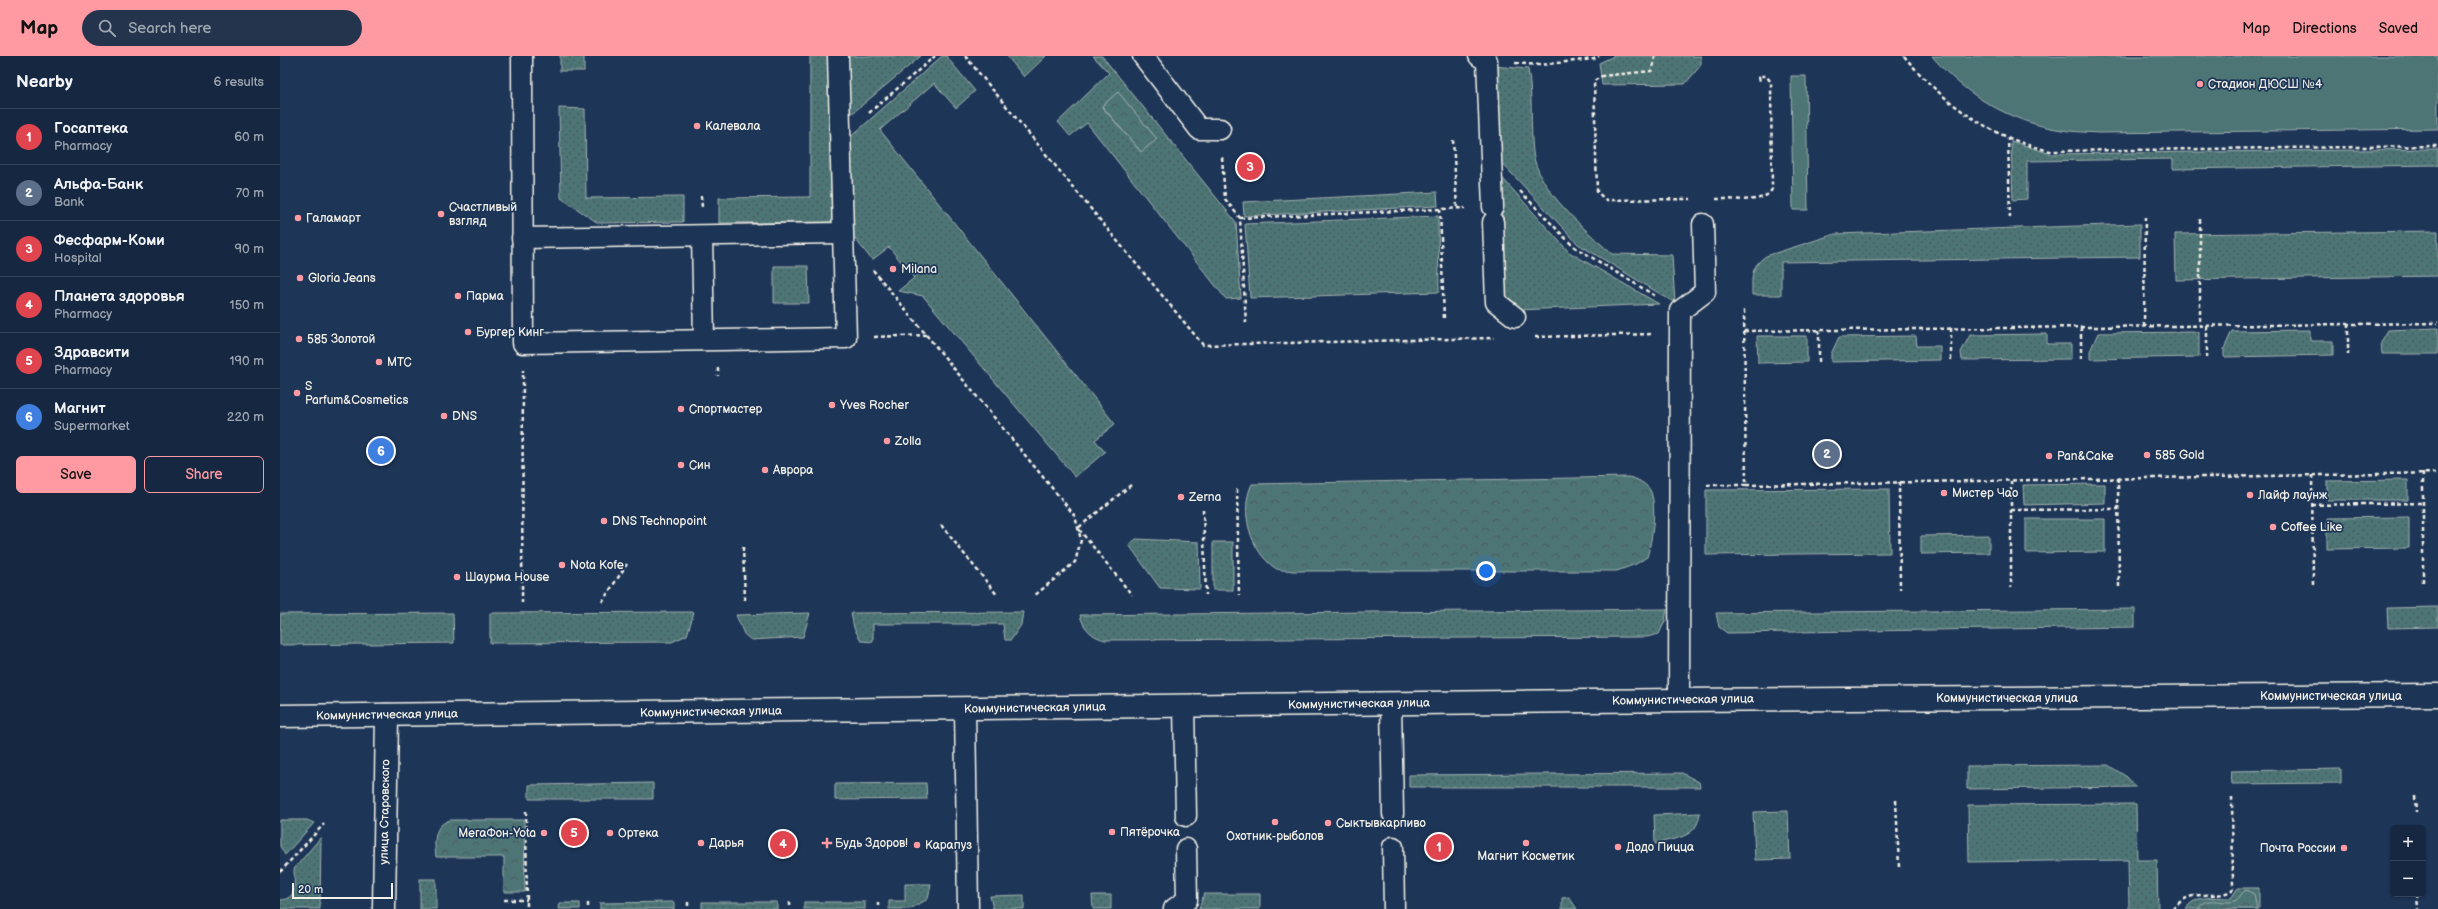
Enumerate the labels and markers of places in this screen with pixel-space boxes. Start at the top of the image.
place label: Стадион ДЮСШ №4 [2208,77,2323,92]
marker: Стадион ДЮСШ №4 [2195,79,2205,89]
place label: Калевала [705,119,761,134]
marker: Калевала [692,121,702,131]
pin: 3 [1237,152,1263,182]
place label: Счастливый взгляд [449,200,517,229]
marker: Счастливый взгляд [436,209,446,219]
place label: Галамарт [306,211,361,226]
marker: Галамарт [293,213,303,223]
place label: Milana [901,262,937,277]
marker: Milana [888,264,898,274]
place label: Gloria Jeans [308,271,376,286]
marker: Gloria Jeans [295,273,305,283]
place label: Парма [466,289,504,304]
marker: Парма [453,291,463,301]
place label: Бургер Кинг [476,325,544,340]
marker: Бургер Кинг [463,327,473,337]
place label: 585 Золотой [307,332,376,347]
marker: 585 Золотой [294,334,304,344]
place label: МТС [387,355,412,370]
marker: МТС [374,357,384,367]
place label: S Parfum&Cosmetics [305,379,408,408]
marker: S Parfum&Cosmetics [292,388,302,398]
place label: Yves Rocher [839,398,909,413]
marker: Yves Rocher [827,400,837,410]
place label: Спортмастер [689,402,763,417]
marker: Спортмастер [676,404,686,414]
place label: DNS [452,409,477,424]
marker: DNS [439,411,449,421]
place label: Zolla [894,434,921,449]
pin: 6 [368,436,394,466]
marker: Zolla [882,436,892,446]
pin: 2 [1814,439,1840,469]
place label: 585 Gold [2155,448,2204,463]
place label: Pan&Cake [2057,449,2114,464]
marker: 585 Gold [2142,450,2152,460]
marker: Pan&Cake [2044,451,2054,461]
place label: Син [689,458,711,473]
marker: Син [676,460,686,470]
place label: Аврора [772,463,813,478]
marker: Аврора [760,465,770,475]
place label: Мистер Чао [1952,486,2018,501]
marker: Мистер Чао [1939,488,1949,498]
place label: Лайф лаунж [2257,488,2328,503]
place label: Zerna [1188,490,1222,505]
marker: Лайф лаунж [2245,490,2255,500]
marker: Zerna [1176,492,1186,502]
place label: DNS Technopoint [612,514,707,529]
marker: DNS Technopoint [599,516,609,526]
place label: Coffee Like [2281,520,2342,535]
marker: Coffee Like [2268,522,2278,532]
place label: Nota Kofe [570,558,624,573]
marker: Nota Kofe [557,560,567,570]
place label: Шаурма House [465,570,549,585]
marker: Шаурма House [452,572,462,582]
place label: Сыктывкарпиво [1336,816,1426,831]
marker: Охотник-рыболов [1270,817,1280,827]
pin: 5 [561,818,587,848]
marker: Сыктывкарпиво [1323,818,1333,828]
place label: Пятёрочка [1120,825,1180,840]
place label: МегаФон-Yota [458,826,536,841]
place label: Ортека [618,826,659,841]
marker: Пятёрочка [1107,827,1117,837]
marker: МегаФон-Yota [539,828,549,838]
marker: Ортека [605,828,615,838]
pin: 4 [770,829,796,859]
place label: Охотник-рыболов [1226,829,1324,844]
pin: 1 [1426,832,1452,862]
place label: Дарья [709,836,744,851]
place label: Будь Здоров! [835,836,908,851]
marker: Дарья [696,838,706,848]
marker: Будь Здоров! [822,838,832,848]
place label: Карапуз [925,838,972,853]
marker: Магнит Косметик [1521,838,1531,848]
marker: Карапуз [912,840,922,850]
place label: Додо Пицца [1626,840,1694,855]
place label: Почта России [2260,841,2336,856]
marker: Додо Пицца [1613,842,1623,852]
marker: Почта России [2339,843,2349,853]
place label: Магнит Косметик [1477,849,1575,864]

